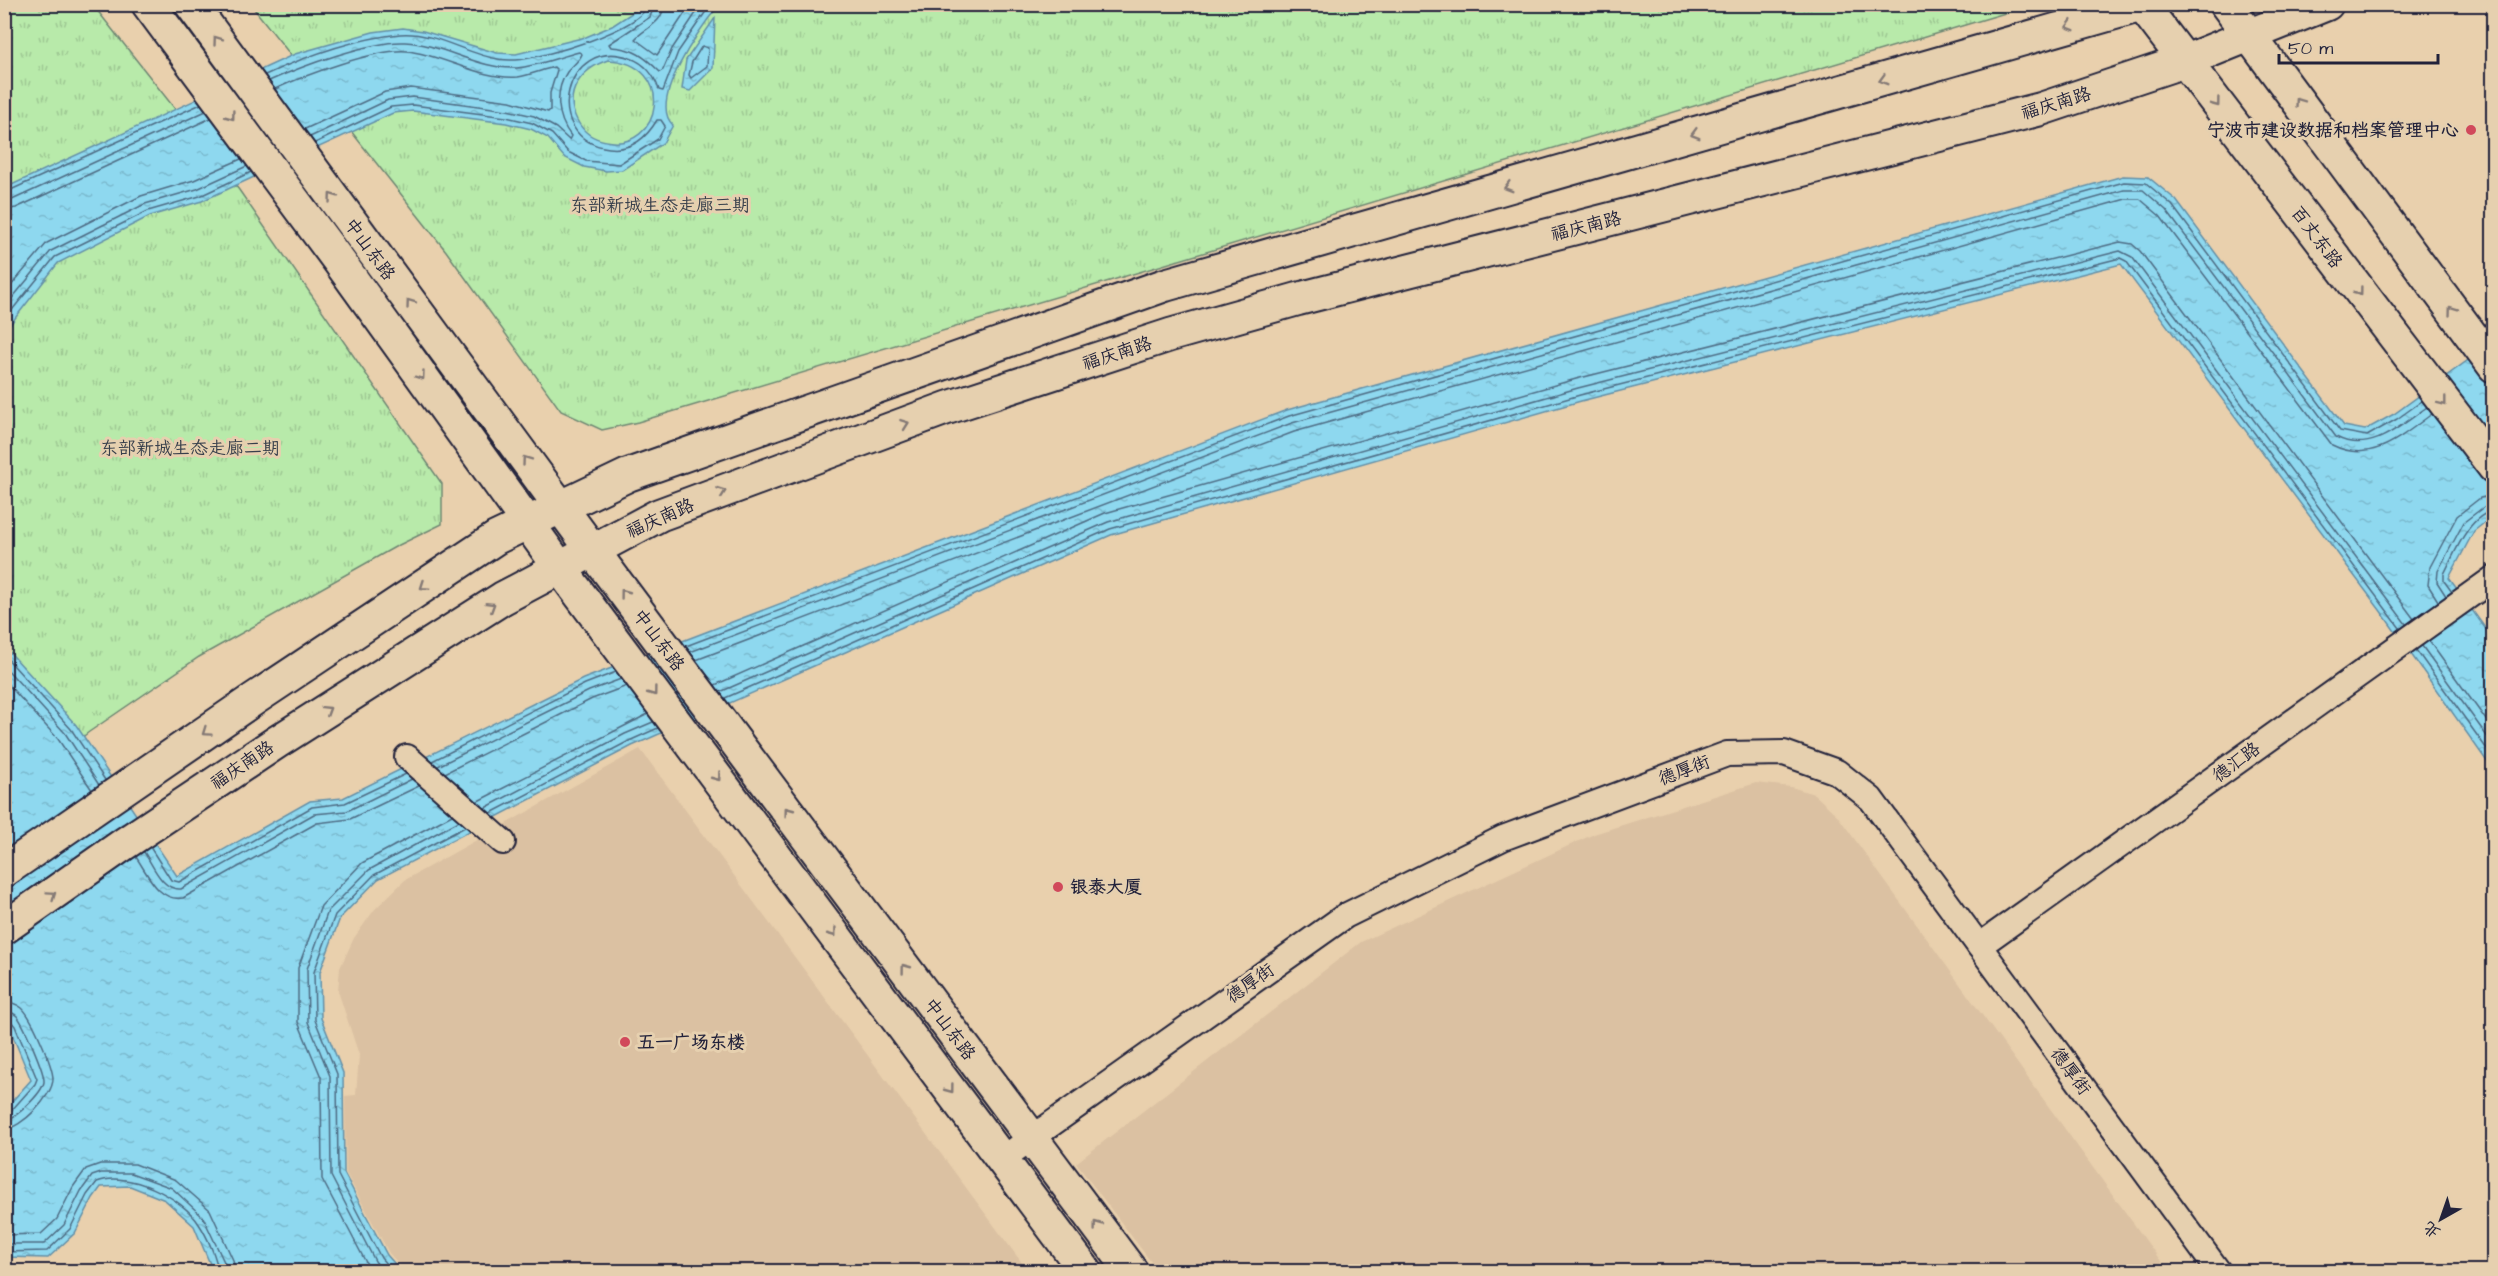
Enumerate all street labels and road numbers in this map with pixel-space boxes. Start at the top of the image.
street label: 福庆南路 [2018,81,2094,126]
street label: 百丈东路 [2285,201,2348,274]
street label: 福庆南路 [1548,206,1624,247]
street label: 中山东路 [338,213,401,286]
street label: 福庆南路 [1079,330,1155,376]
street label: 福庆南路 [622,492,698,545]
street label: 中山东路 [627,604,690,677]
street label: 福庆南路 [205,735,279,796]
street label: 德汇路 [2207,736,2265,788]
street label: 德厚街 [1654,749,1714,792]
street label: 德厚街 [1221,958,1280,1009]
street label: 中山东路 [918,993,981,1066]
street label: 德厚街 [2045,1042,2097,1100]

